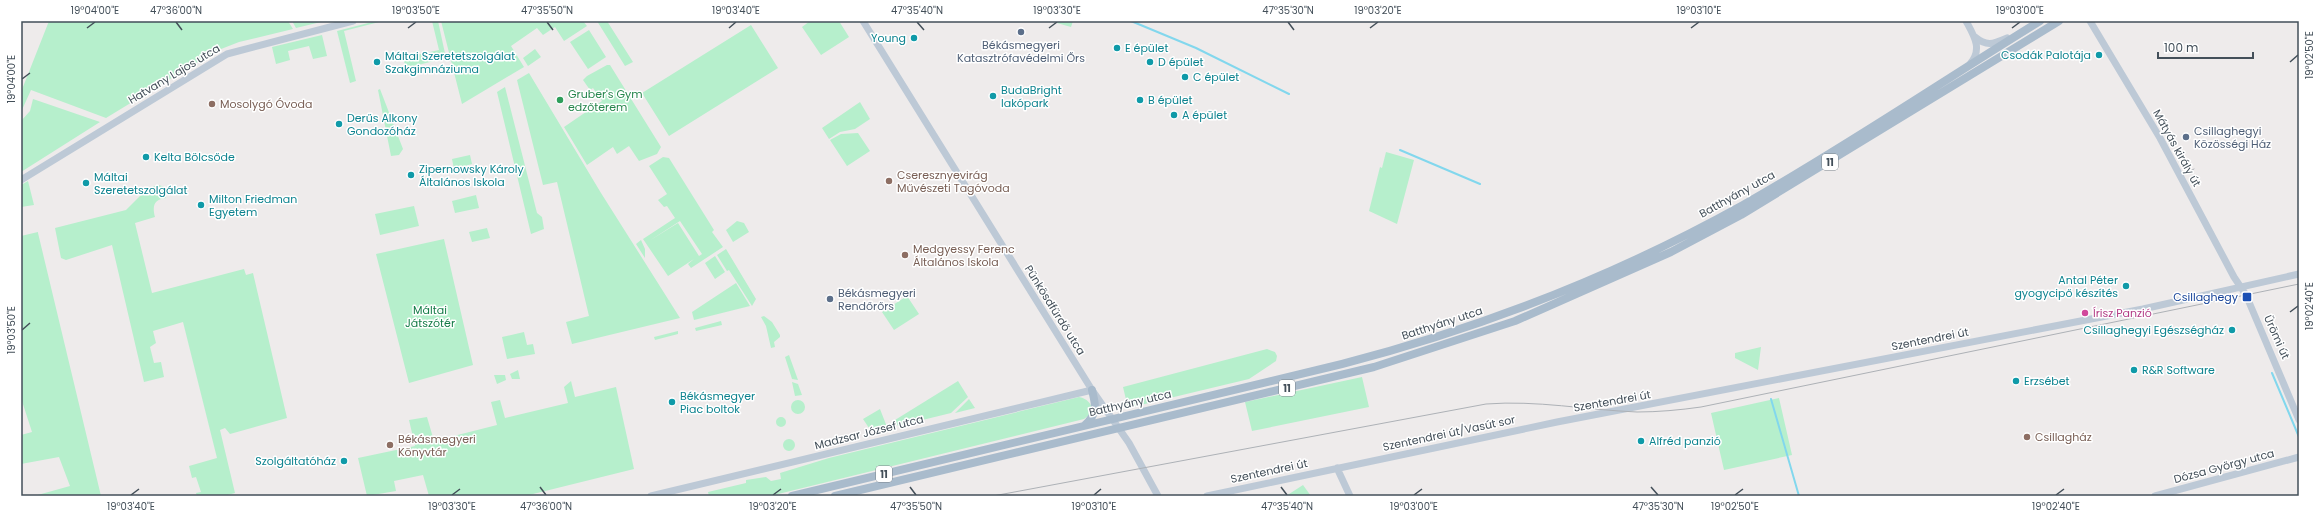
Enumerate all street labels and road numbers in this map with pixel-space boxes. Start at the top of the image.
street label: Hatvany Lajos utca [125,40,223,108]
street label: Mátyás király út [2149,107,2205,189]
road number: 11 [1822,154,1838,170]
street label: Batthyány utca [1696,167,1778,221]
street label: Pünkösdfürdő utca [1021,262,1089,358]
street label: Batthyány utca [1399,302,1485,344]
street label: Ürömi út [2260,312,2294,362]
street label: Szentendrei út [1890,324,1970,354]
road number: 11 [1279,380,1295,396]
street label: Batthyány utca [1087,386,1173,420]
street label: Szentendrei út [1572,386,1652,416]
street label: Madzsar József utca [813,411,925,453]
street label: Szentendrei út/Vasút sor [1381,411,1517,455]
street label: Dózsa György utca [2172,445,2276,487]
street label: Szentendrei út [1229,455,1309,487]
road number: 11 [876,466,892,482]

